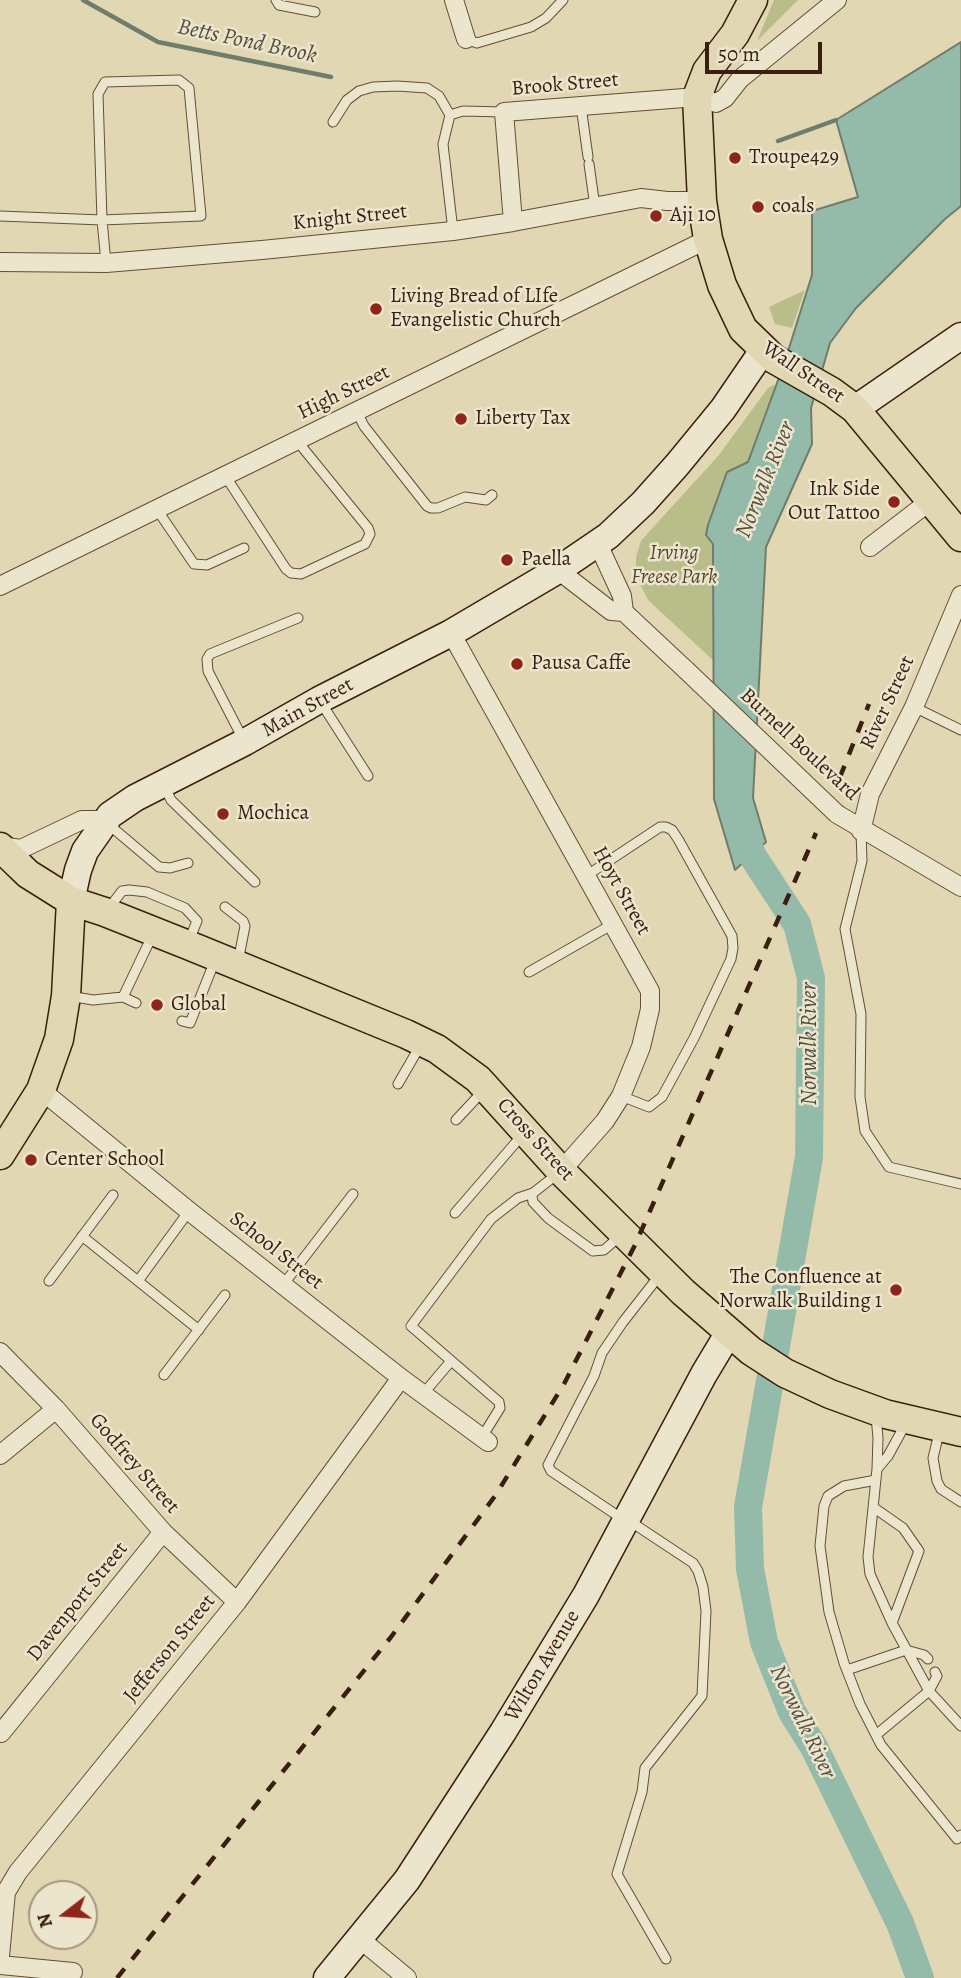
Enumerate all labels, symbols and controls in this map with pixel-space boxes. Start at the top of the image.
water label: Betts Pond Brook [175,14,319,70]
scale bar [709,28,826,72]
text: 50 m [718,40,760,68]
street label: Brook Street [510,68,620,102]
place label: Troupe429 [749,145,839,171]
marker: Troupe429 [727,150,743,166]
place label: coals [772,194,814,220]
street label: Knight Street [291,199,409,237]
marker: coals [750,199,766,215]
place label: Aji 10 [670,203,716,229]
marker: Aji 10 [648,208,664,224]
place label: Living Bread of LIfe Evangelistic Church [390,284,561,334]
marker: Living Bread of LIfe Evangelistic Church [368,301,384,317]
street label: Wall Street [757,336,849,410]
street label: High Street [294,360,394,426]
place label: Liberty Tax [475,406,570,432]
marker: Liberty Tax [453,411,469,427]
water label: Norwalk River [730,418,802,542]
place label: Ink Side Out Tattoo [788,477,880,527]
marker: Ink Side Out Tattoo [886,494,902,510]
park label: Irving Freese Park [631,541,717,591]
place label: Paella [521,547,571,573]
marker: Paella [499,552,515,568]
place label: Pausa Caffe [531,651,631,677]
street label: River Street [855,652,921,754]
marker: Pausa Caffe [509,656,525,672]
street label: Main Street [258,673,358,743]
street label: Burnell Boulevard [734,683,864,807]
place label: Mochica [237,801,309,827]
marker: Mochica [215,806,231,822]
street label: Hoyt Street [586,842,656,940]
water label: Norwalk River [796,983,824,1105]
place label: Global [171,992,226,1018]
marker: Global [149,997,165,1013]
street label: Cross Street [491,1093,579,1187]
place label: Center School [45,1147,164,1173]
marker: Center School [23,1152,39,1168]
street label: School Street [224,1206,328,1296]
place label: The Confluence at Norwalk Building 1 [719,1265,882,1315]
marker: The Confluence at Norwalk Building 1 [888,1282,904,1298]
street label: Godfrey Street [84,1409,184,1519]
street label: Davenport Street [22,1537,134,1667]
street label: Jefferson Street [119,1590,221,1708]
street label: Wilton Avenue [500,1606,586,1726]
water label: Norwalk River [763,1661,841,1783]
north arrow [28,1880,98,1950]
text: N [30,1910,59,1931]

